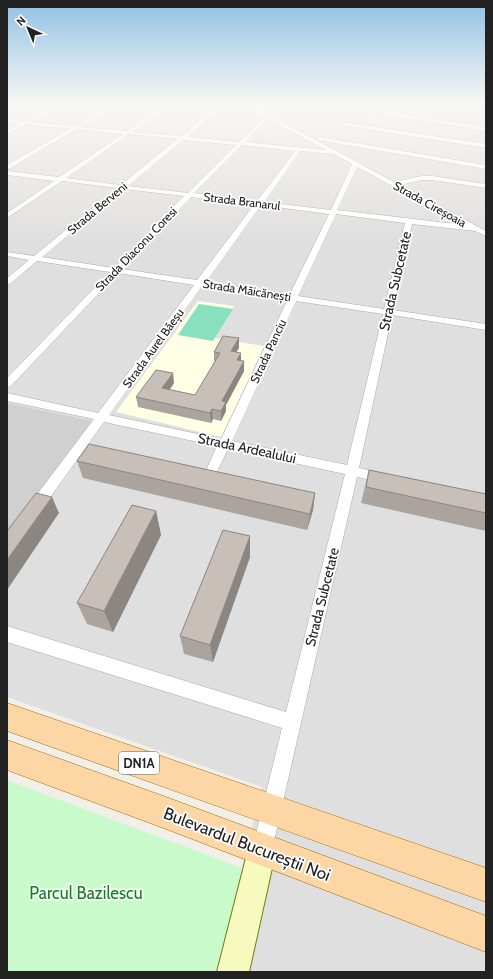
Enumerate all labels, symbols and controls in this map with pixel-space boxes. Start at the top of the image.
north arrow [8,8,48,48]
text: N [13,13,29,29]
street label: Strada Cireșoaia [390,178,469,231]
street label: Strada Berveni [64,179,130,237]
street label: Strada Branarul [203,189,281,213]
street label: Strada Diaconu Coresi [92,204,180,294]
street label: Strada Subcetate [375,230,415,332]
street label: Strada Măicănești [202,276,292,305]
street label: Strada Aurel Băeșu [119,305,188,391]
street label: Strada Panciu [247,317,289,385]
street label: Strada Ardealului [196,429,298,467]
street label: Strada Subcetate [301,546,343,648]
road number: DN1A [119,752,159,774]
street label: Bulevardul Bucureștii Noi [160,803,333,887]
park label: Parcul Bazilescu [29,883,143,903]

